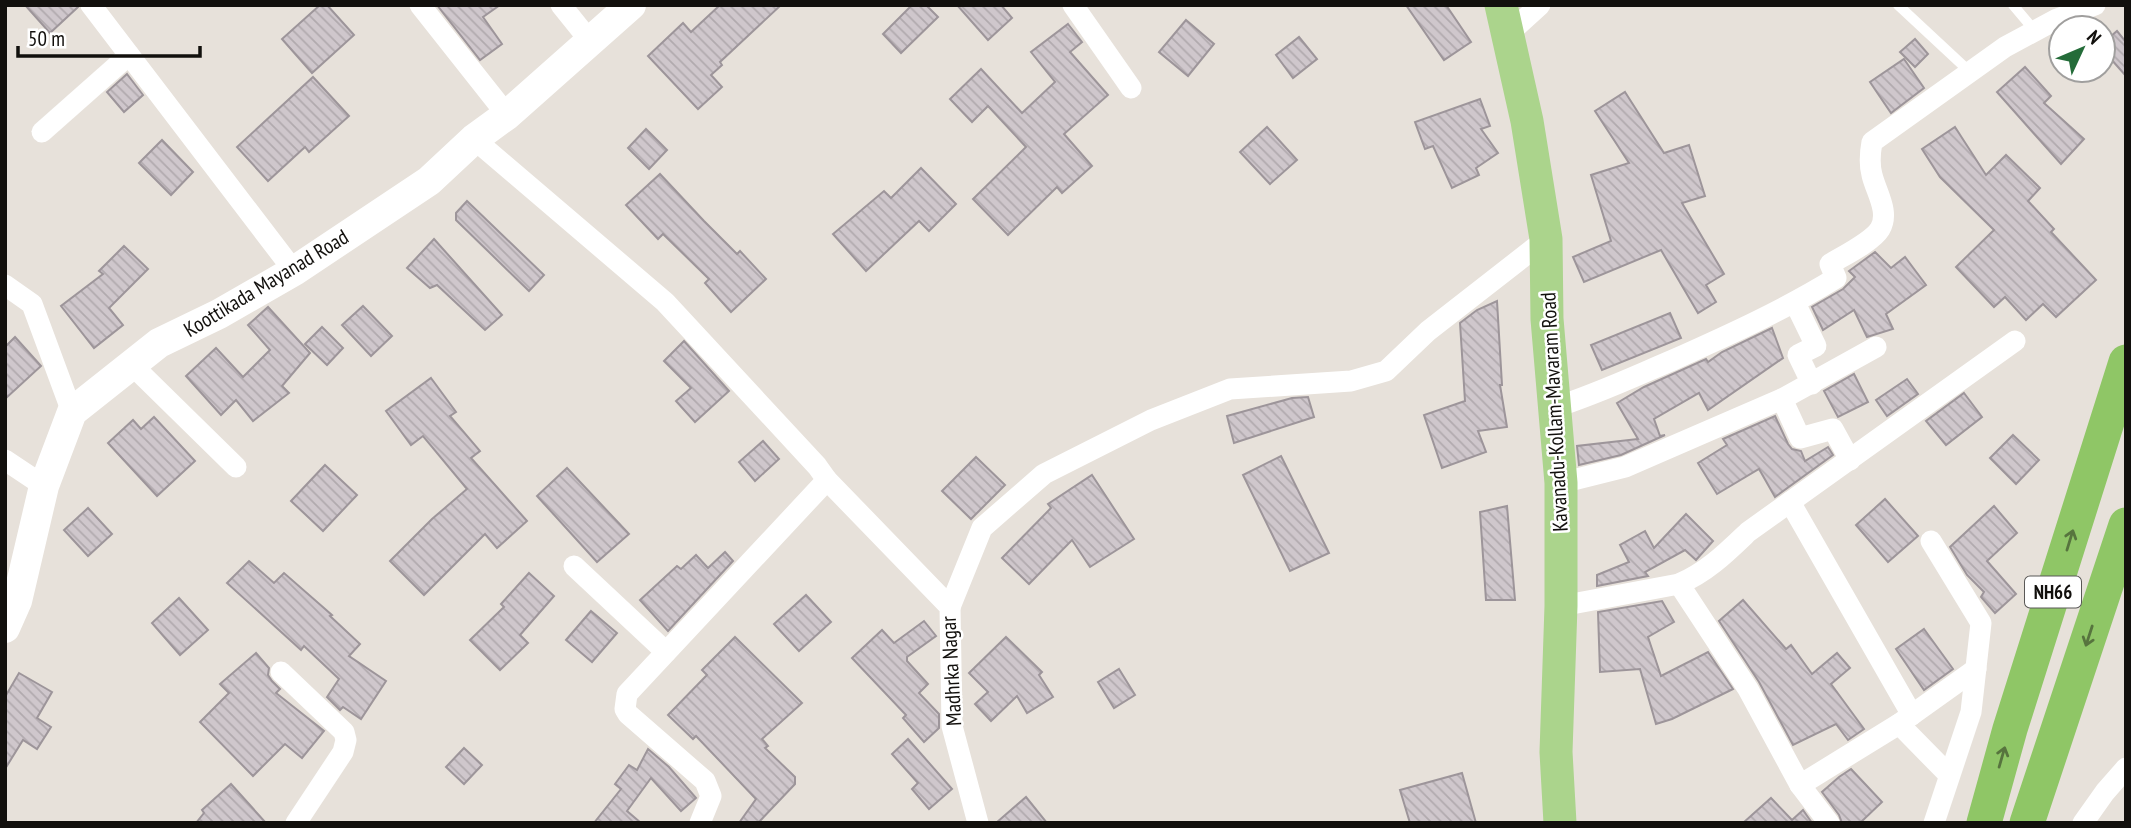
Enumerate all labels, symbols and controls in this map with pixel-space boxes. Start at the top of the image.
scale bar [18,14,200,58]
north arrow [2047,14,2117,84]
text: 50 m [28,25,65,52]
text: N [2082,25,2106,49]
street label: Koottikada Mayanad Road [179,223,353,343]
street label: Kavanadu-Kollam-Mavaram Road [1534,292,1574,532]
one-way arrow [2065,529,2077,551]
road number: NH66 [2025,576,2081,608]
street label: Madhrka Nagar [935,615,967,727]
one-way arrow [2082,625,2095,647]
one-way arrow [1997,746,2010,768]

